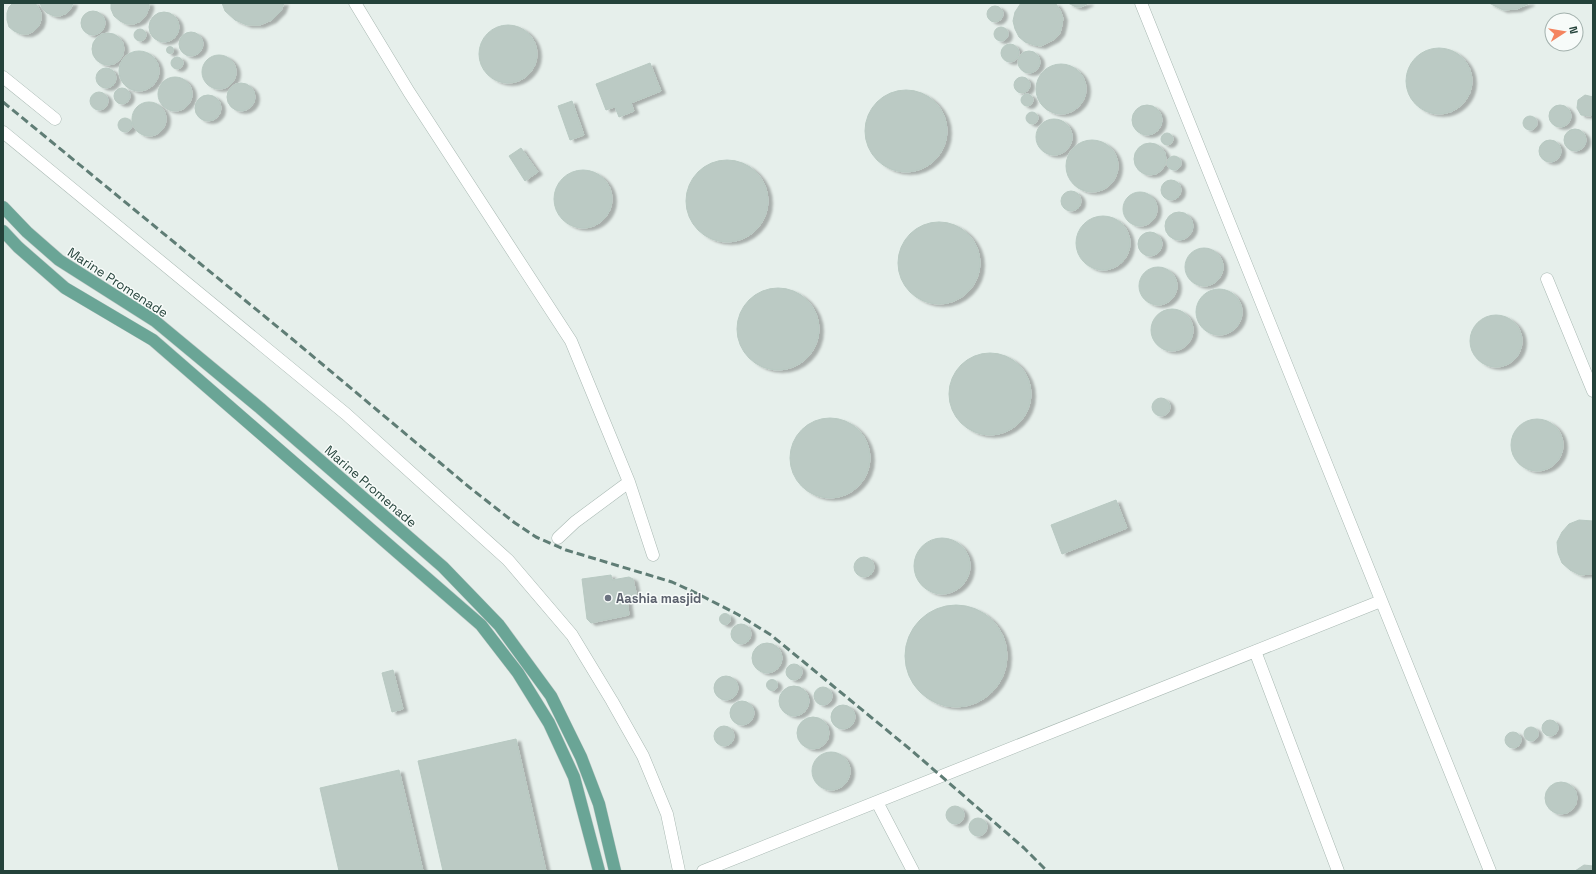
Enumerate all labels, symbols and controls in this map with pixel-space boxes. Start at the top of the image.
north arrow [1544,12,1584,52]
text: N [1566,25,1581,35]
street label: Marine Promenade [64,244,171,321]
street label: Marine Promenade [321,442,420,531]
place label: Aashia masjid [616,590,701,607]
marker: Aashia masjid [603,593,613,603]

